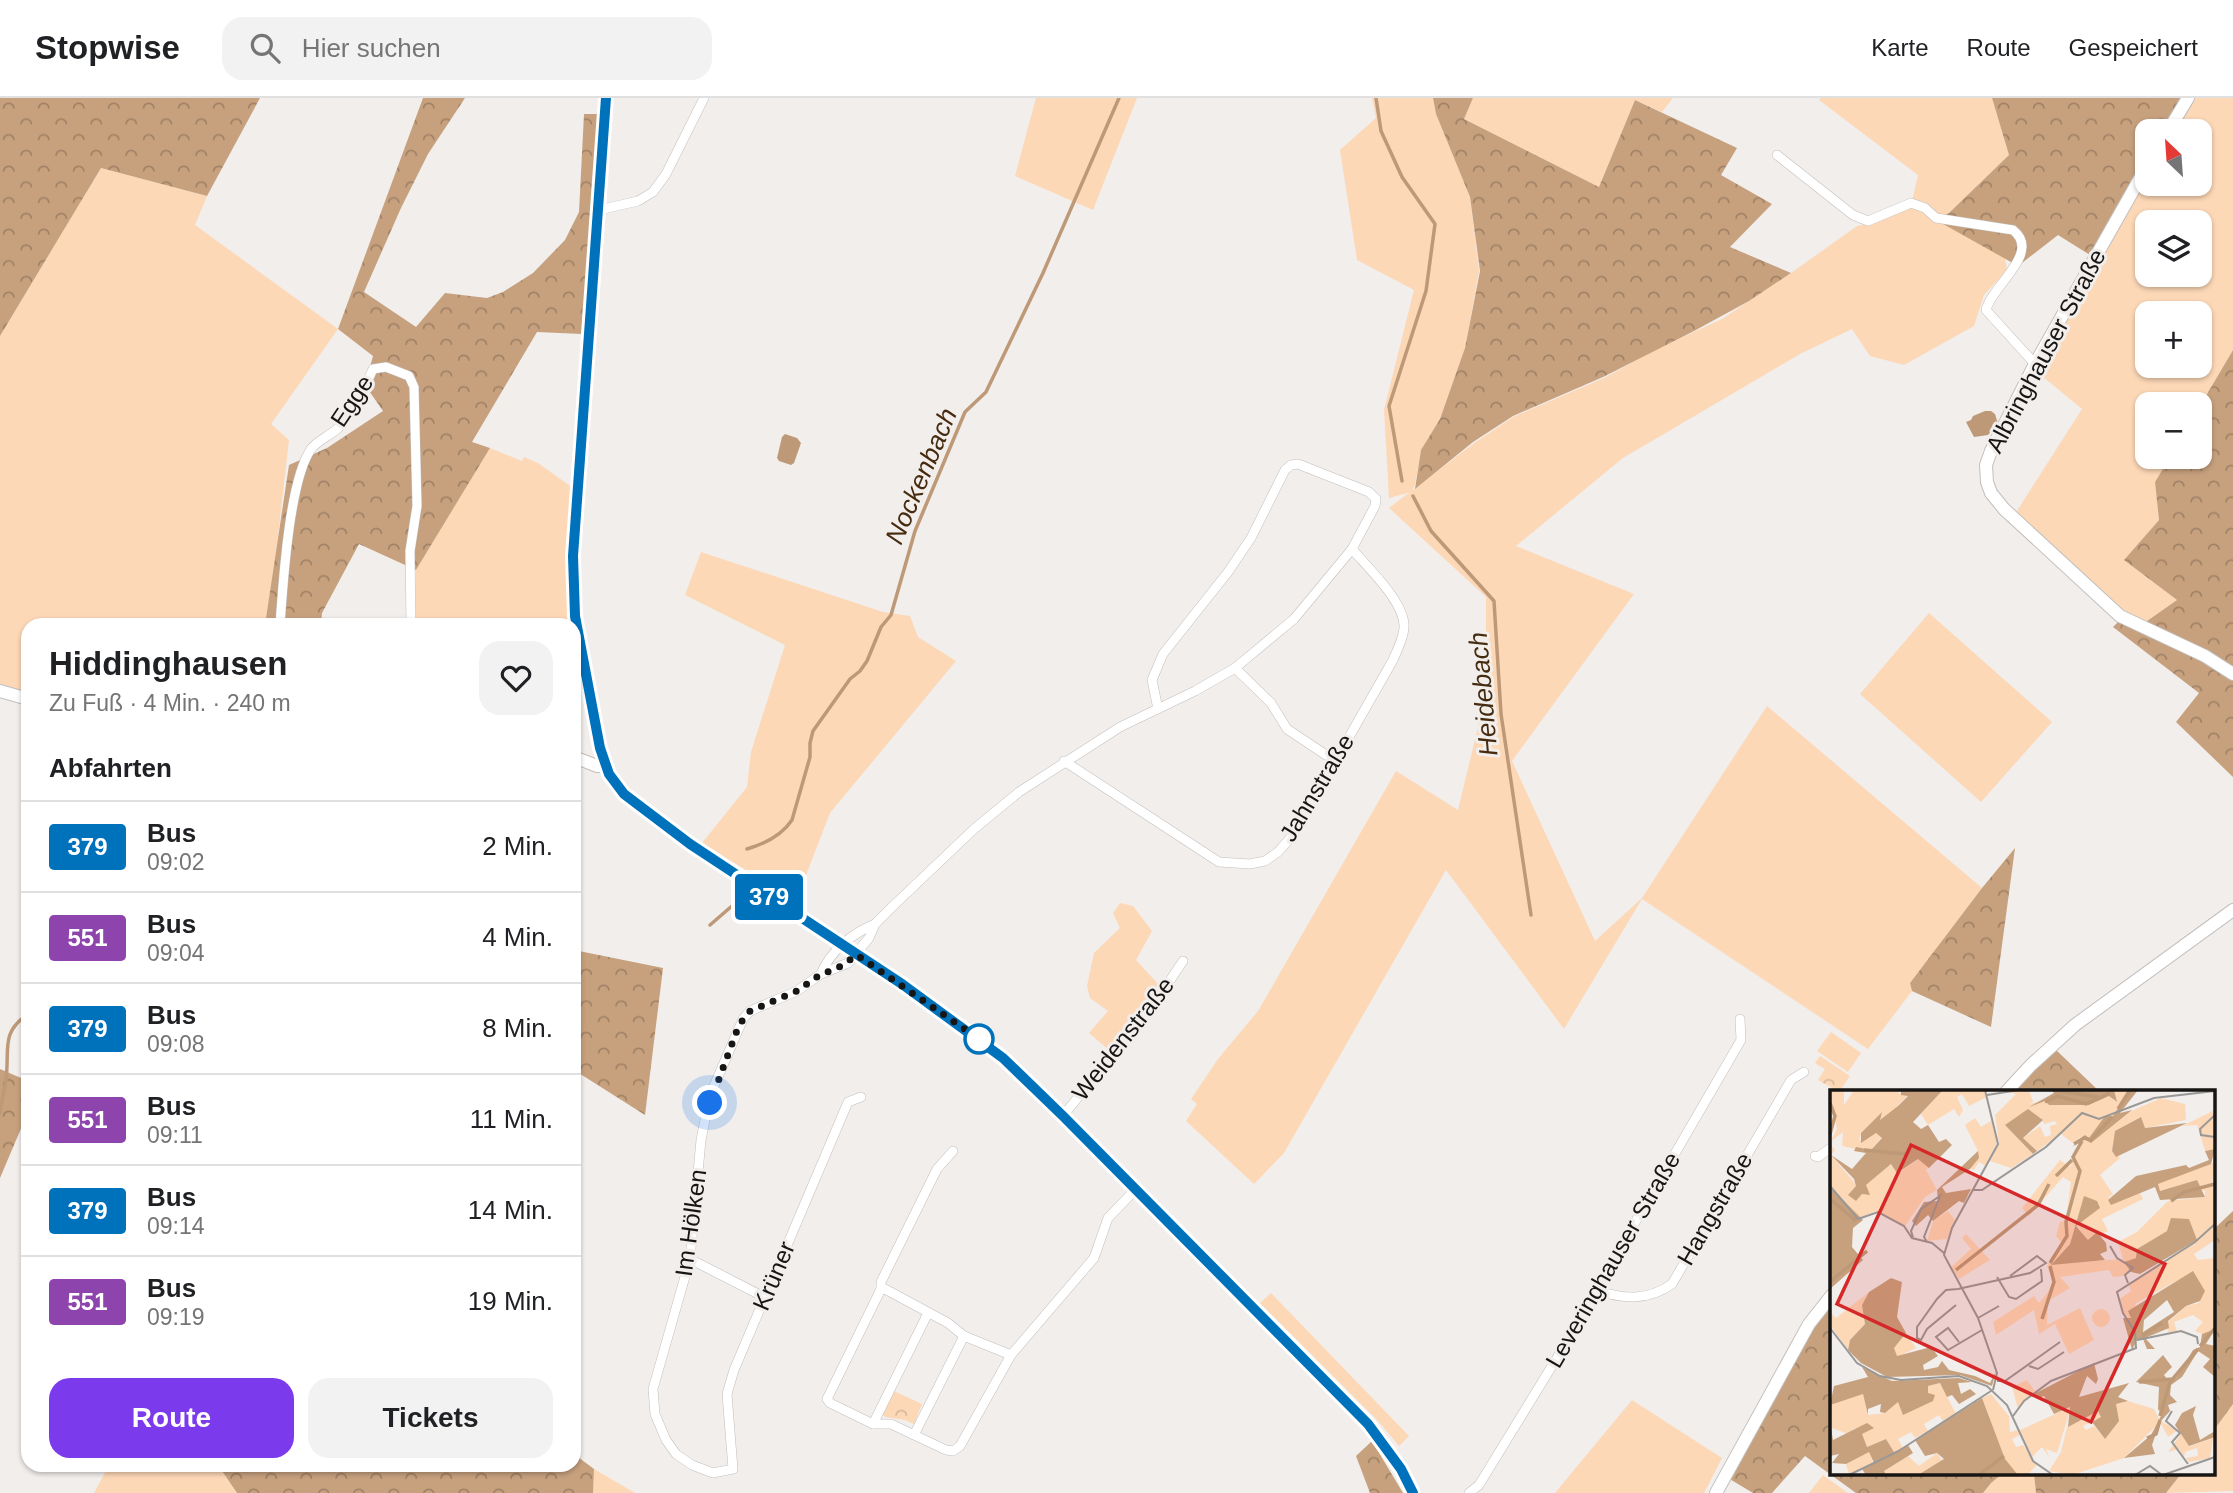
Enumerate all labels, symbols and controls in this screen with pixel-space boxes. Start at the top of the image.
search box [222,17,712,80]
text: Stopwise [35,29,180,66]
icon: search [246,29,284,67]
text: Hier suchen [302,33,441,63]
text: Karte [1871,34,1929,61]
text: Route [1967,34,2031,61]
text: Gespeichert [2069,34,2198,61]
north arrow [2135,119,2212,196]
map controls [2135,119,2212,469]
button: layers [2135,210,2212,287]
street label: Albringhauser Straße [1980,244,2111,457]
button: + [2135,301,2212,378]
street label: Egge [325,370,378,432]
button: − [2135,392,2212,469]
water label: Nockenbach [879,404,963,548]
water label: Heidebach [1463,631,1503,757]
button: heart [479,641,553,715]
text: Hiddinghausen [49,645,287,682]
text: Zu Fuß · 4 Min. · 240 m [49,690,291,716]
street label: Jahnstraße [1274,729,1359,846]
text: Abfahrten [49,753,172,783]
text: Bus [147,818,196,848]
text: 2 Min. [482,831,553,861]
text: 379 [67,833,108,860]
text: 09:02 [147,849,205,875]
line badge: 379 [729,874,809,920]
text: 379 [749,883,789,910]
text: Bus [147,909,196,939]
text: 4 Min. [482,922,553,952]
text: 551 [67,924,108,951]
text: 09:04 [147,940,205,966]
street label: Weidenstraße [1066,972,1179,1106]
text: Bus [147,1000,196,1030]
text: 8 Min. [482,1013,553,1043]
text: 379 [67,1015,108,1042]
unlabelled marker [964,1024,994,1054]
text: 09:08 [147,1031,205,1057]
your location [692,1085,727,1120]
inset map [1830,1090,2216,1476]
text: Bus [147,1091,196,1121]
text: 11 Min. [470,1104,553,1134]
text: 551 [67,1106,108,1133]
text: 09:11 [147,1122,203,1148]
street label: Leveringhauser Straße [1540,1147,1685,1372]
street label: Hangstraße [1672,1148,1758,1270]
street label: Im Hölken [670,1168,711,1278]
text: Bus [147,1182,196,1212]
text: 14 Min. [468,1195,553,1225]
text: 379 [67,1197,108,1224]
text: 09:14 [147,1213,205,1239]
street label: Krüner [747,1237,800,1314]
text: Bus [147,1273,196,1303]
text: 19 Min. [468,1286,553,1316]
text: 551 [67,1288,108,1315]
text: 09:19 [147,1304,205,1330]
button: Route [49,1378,294,1458]
button: Tickets [308,1378,553,1458]

